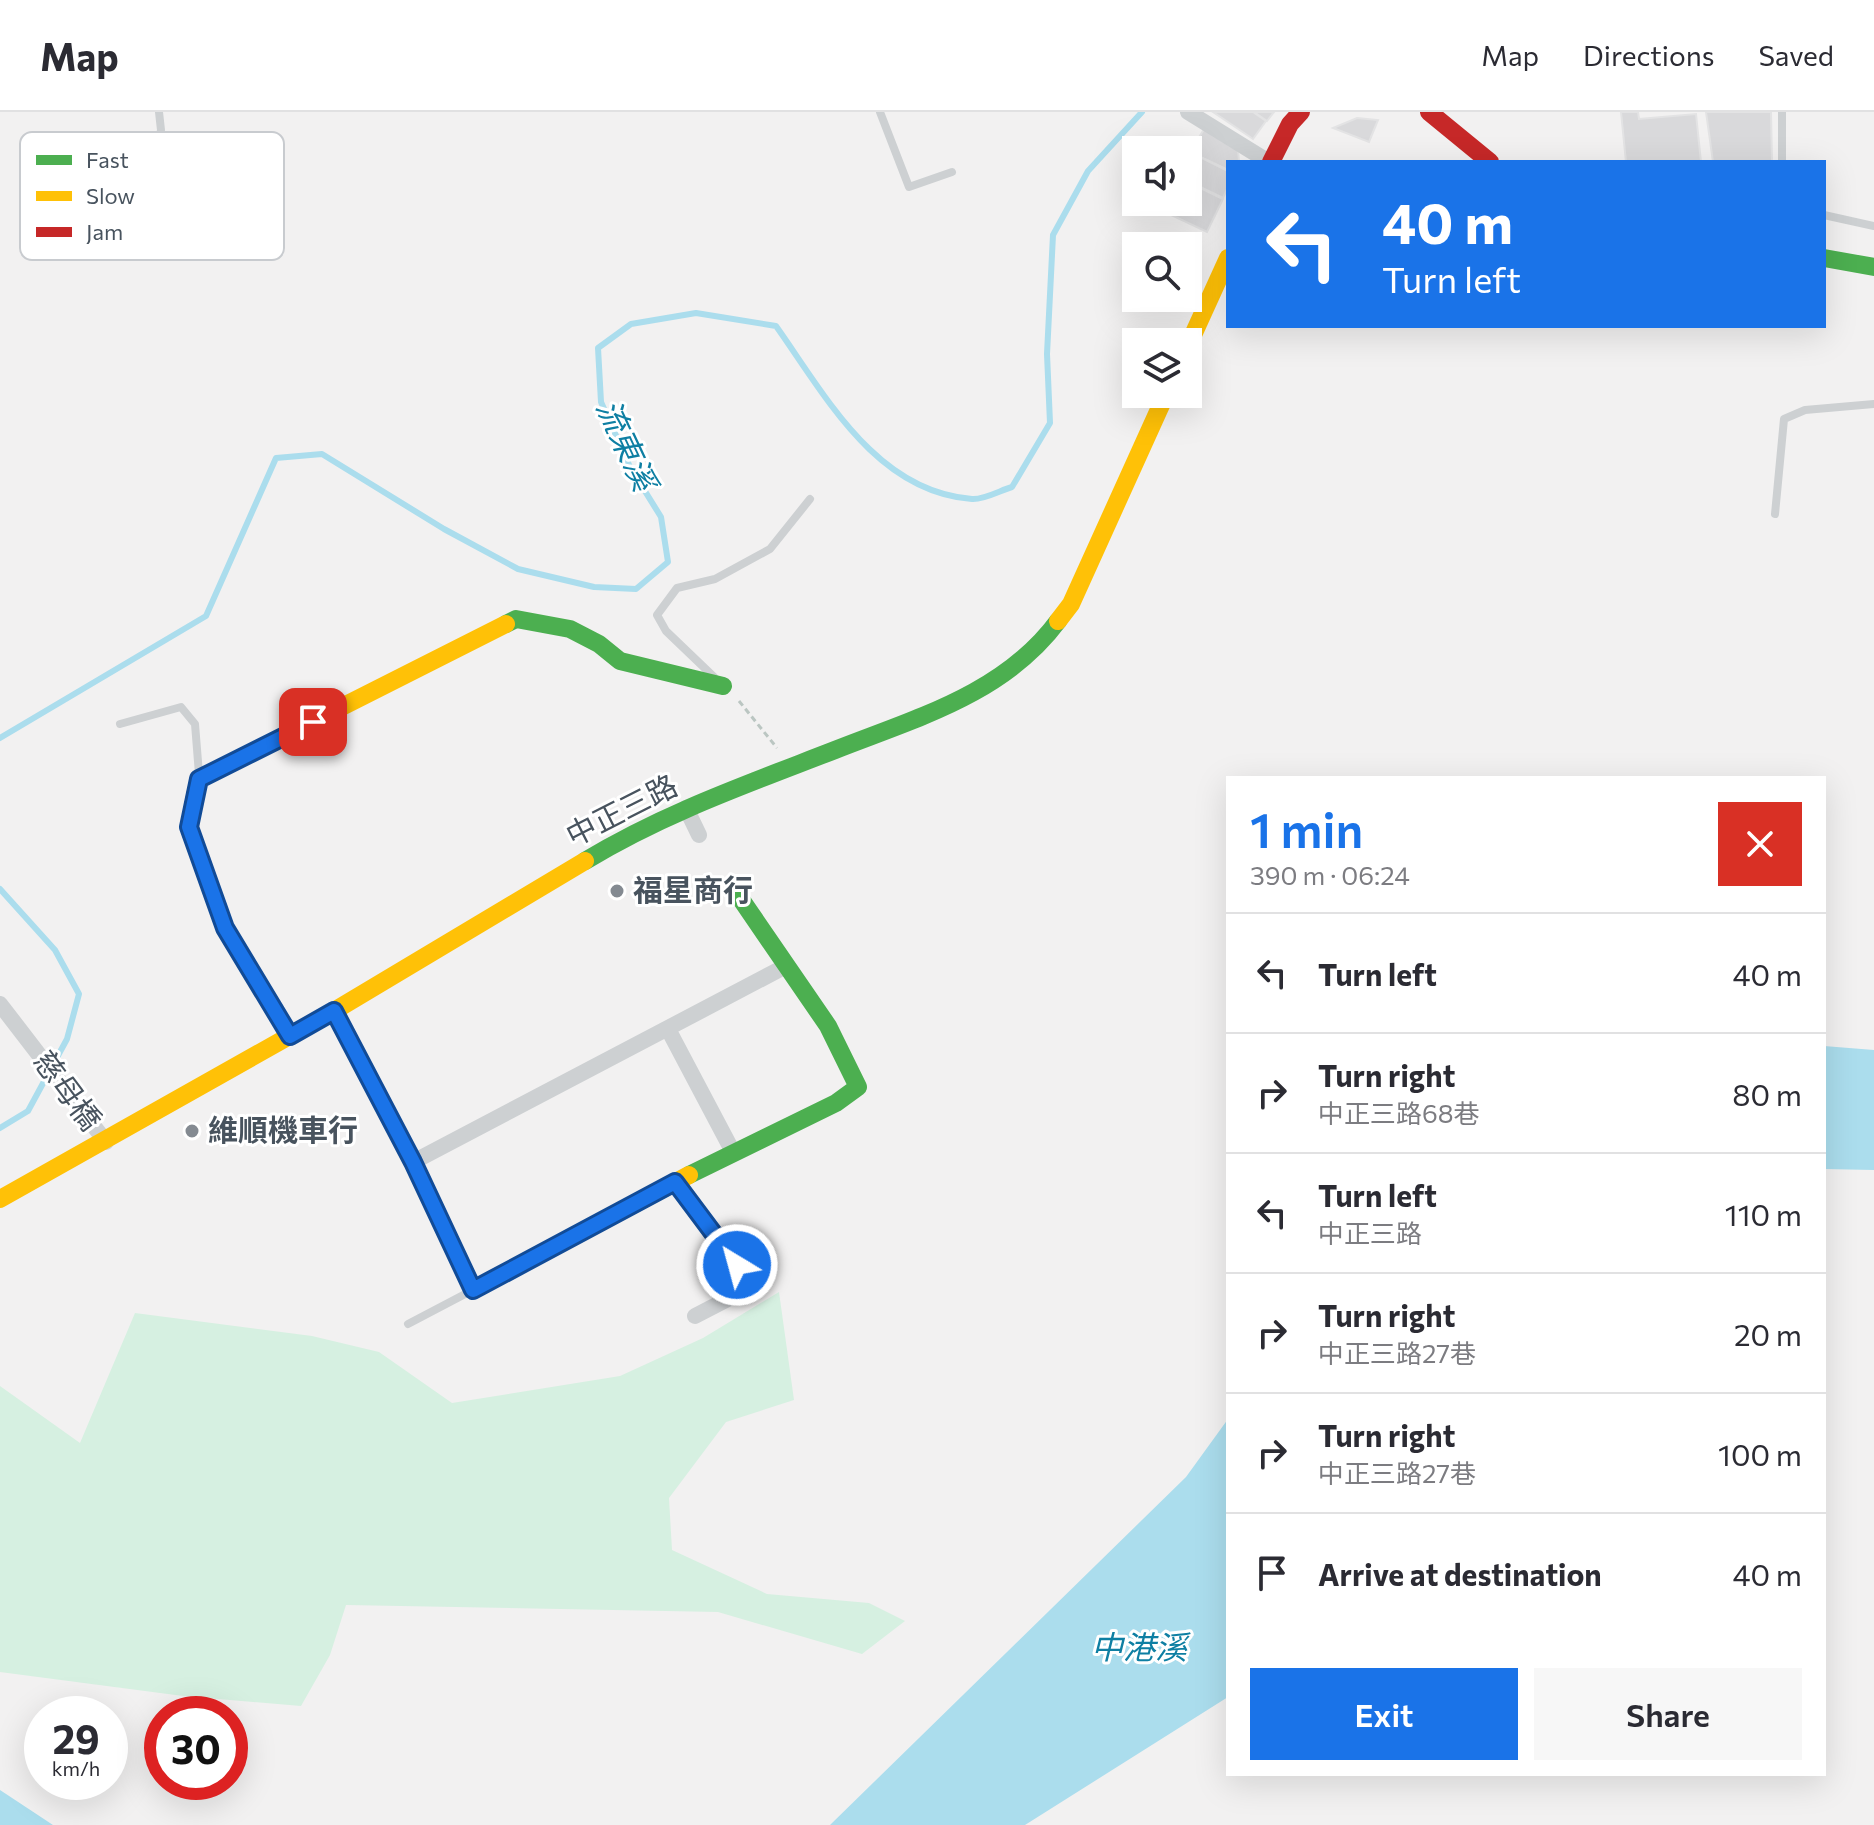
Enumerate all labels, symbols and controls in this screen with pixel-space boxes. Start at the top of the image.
text: Map [40,32,119,79]
text: Map [1481,38,1539,72]
text: Directions [1583,38,1714,72]
text: Saved [1758,38,1834,72]
legend [20,132,284,260]
map controls [1122,136,1202,408]
button: sound [1122,136,1202,216]
text: Fast [86,146,129,173]
text: Slow [86,182,135,209]
text: 40 m [1382,187,1513,256]
icon: left [1250,192,1354,296]
text: Jam [86,218,123,245]
button: search [1122,232,1202,312]
text: Turn left [1382,256,1521,300]
button: layers [1122,328,1202,408]
water label: 流東溪 [589,392,668,500]
pin [279,688,347,756]
icon: arrive [291,700,335,744]
street label: 中正三路 [559,765,683,852]
text: 1 min [1250,799,1363,858]
button: close [1718,802,1802,886]
text: 390 m · 06:24 [1250,859,1410,890]
place label: 福星商行 [633,870,753,907]
marker: 福星商行 [608,882,626,900]
icon: left [1250,951,1294,995]
text: Turn left [1318,955,1437,992]
text: 40 m [1733,955,1802,992]
street label: 慈母橋 [27,1042,111,1137]
text: Turn right [1318,1056,1455,1093]
icon: right [1250,1071,1294,1115]
text: 80 m [1732,1075,1802,1112]
text: 中正三路68巷 [1318,1097,1480,1128]
place label: 維順機車行 [208,1110,358,1147]
marker: 維順機車行 [183,1122,201,1140]
text: Turn left [1318,1176,1437,1213]
icon: left [1250,1191,1294,1235]
text: 110 m [1725,1195,1802,1232]
text: 中正三路 [1318,1217,1422,1248]
position arrow [695,1223,779,1307]
text: Turn right [1318,1296,1455,1333]
icon: right [1250,1311,1294,1355]
text: 20 m [1734,1315,1802,1352]
text: 中正三路27巷 [1318,1337,1476,1368]
text: Turn right [1318,1416,1455,1453]
icon: right [1250,1431,1294,1475]
text: 100 m [1718,1435,1802,1472]
text: 中正三路27巷 [1318,1457,1476,1488]
icon: arrive [1250,1551,1294,1595]
text: Arrive at destination [1318,1555,1602,1592]
text: 40 m [1733,1555,1802,1592]
water label: 中港溪 [1091,1626,1191,1666]
button: Exit [1250,1668,1518,1760]
button: Share [1534,1668,1802,1760]
speed limit sign: 30 [144,1696,248,1800]
text: 29 [52,1713,100,1762]
text: km/h [52,1756,100,1780]

